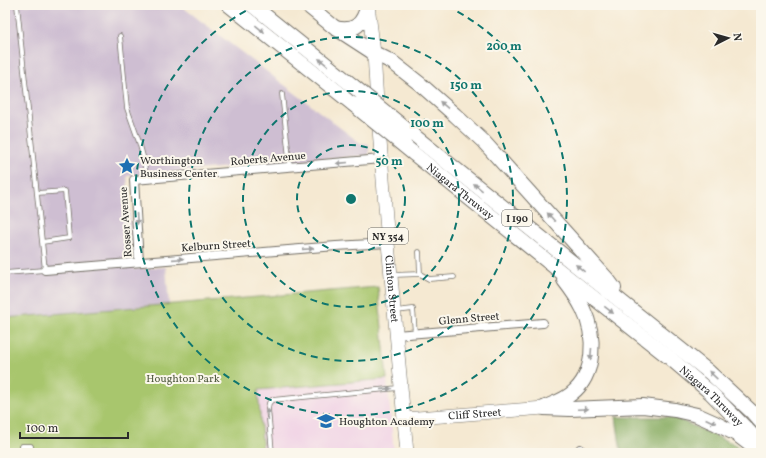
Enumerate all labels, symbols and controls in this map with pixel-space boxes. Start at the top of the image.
north arrow [708,18,748,58]
one-way arrow [254,25,265,34]
text: N [729,32,744,42]
text: 200 m [486,39,522,55]
one-way arrow [317,57,328,66]
text: 150 m [450,78,482,94]
one-way arrow [440,101,449,110]
text: 100 m [410,116,444,132]
street label: Roberts Avenue [230,149,306,170]
place label: Worthington Business Center [140,154,217,182]
text: 50 m [375,154,403,170]
place icon: Worthington Business Center [117,156,137,176]
one-way arrow [336,159,348,166]
street label: Niagara Thruway [423,161,497,224]
one-way arrow [472,182,483,191]
street label: Rosser Avenue [117,186,136,258]
centre of rings [344,192,358,206]
road number: I 190 [502,210,532,226]
one-way arrow [547,212,556,222]
one-way arrow [133,213,140,225]
road number: NY 354 [368,228,408,244]
street label: Kelburn Street [181,237,252,256]
one-way arrow [302,245,314,252]
one-way arrow [172,255,184,262]
street label: Clinton Street [380,255,401,324]
one-way arrow [574,263,585,272]
one-way arrow [603,305,614,314]
street label: Glenn Street [438,309,500,330]
one-way arrow [587,348,594,360]
street label: Niagara Thruway [675,363,746,431]
one-way arrow [708,371,718,380]
park label: Houghton Park [146,372,220,387]
one-way arrow [380,386,392,393]
street label: Cliff Street [448,405,502,425]
one-way arrow [577,405,589,412]
one-way arrow [265,408,272,420]
school or university icon: Houghton Academy [316,411,336,431]
scale bar [20,414,128,440]
place label: Houghton Academy [339,415,435,430]
one-way arrow [705,418,716,424]
text: 100 m [26,421,59,437]

